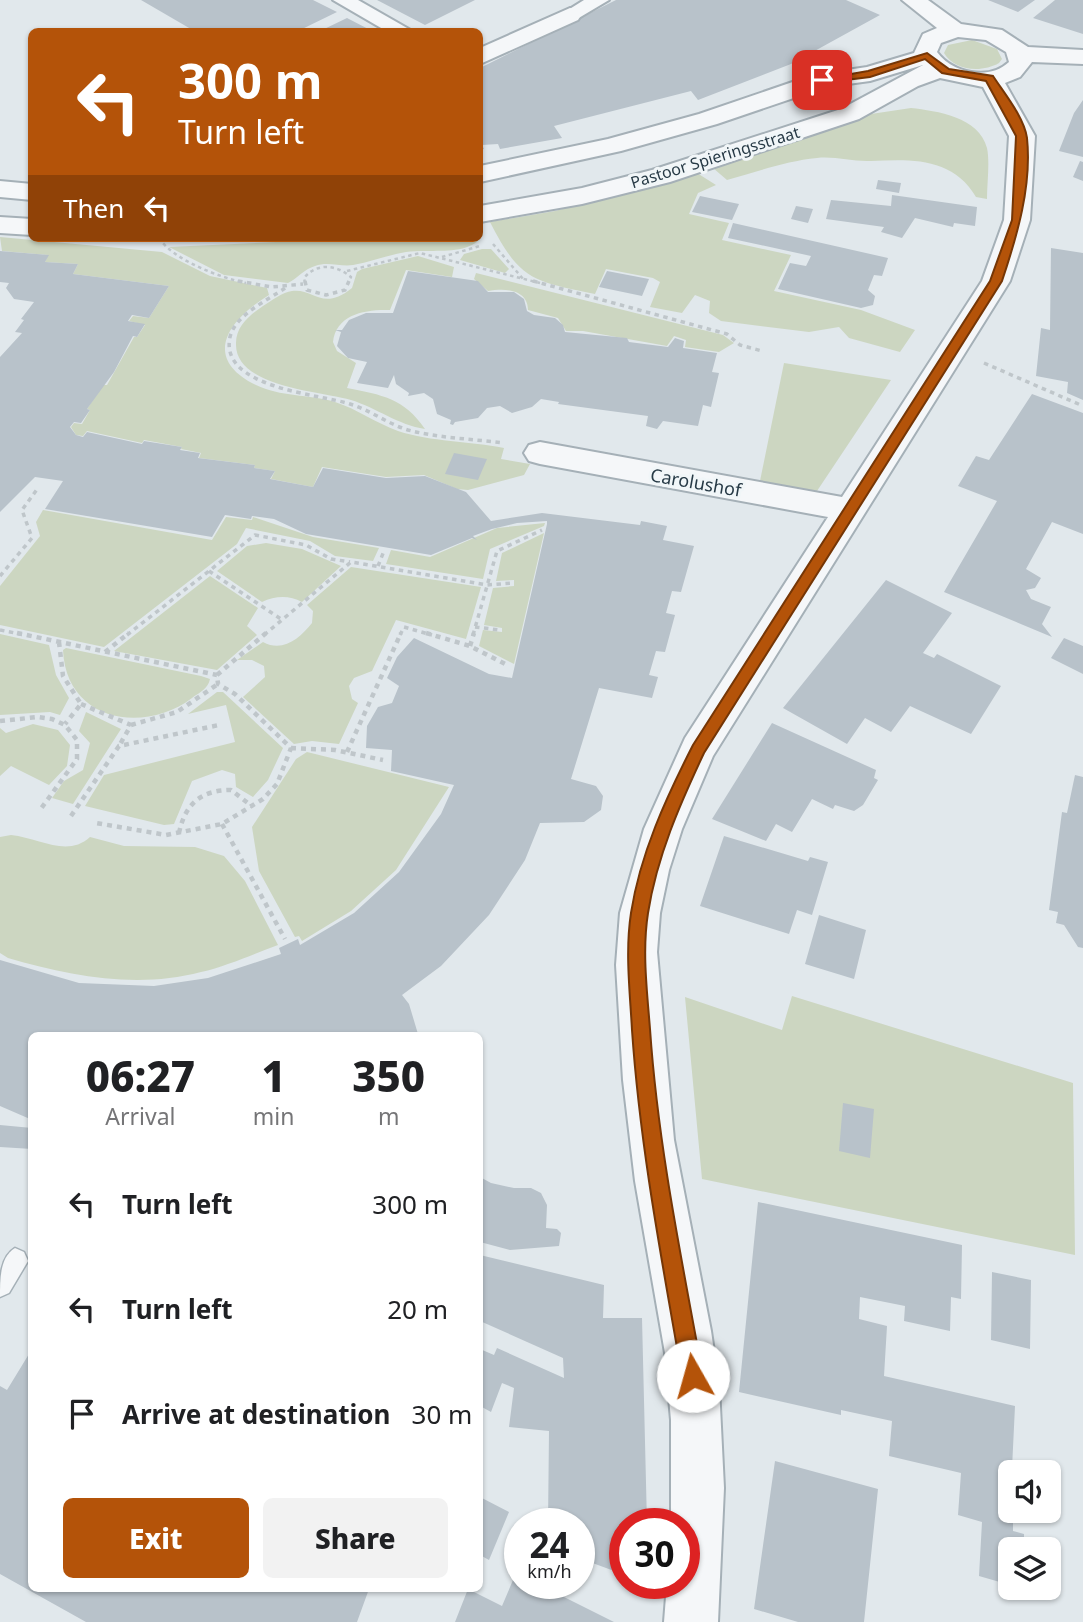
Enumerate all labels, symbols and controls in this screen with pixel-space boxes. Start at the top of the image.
text: 300 m [178,47,323,113]
pin [792,50,852,110]
icon: left [63,56,154,147]
icon: arrive [803,61,841,99]
text: Turn left [178,110,304,153]
street label: Pastoor Spieringsstraat [628,121,802,193]
icon: left [138,189,176,227]
text: Then [63,190,124,226]
street label: Carolushof [649,462,744,502]
text: 06:27 [86,1047,195,1104]
text: 1 [261,1047,286,1104]
text: 350 [352,1047,425,1104]
text: Arrival [105,1100,175,1132]
text: min [253,1100,294,1132]
text: m [378,1100,399,1132]
icon: left [63,1185,101,1223]
text: Turn left [122,1186,233,1222]
text: 300 m [372,1186,448,1222]
icon: left [63,1290,101,1328]
text: Turn left [122,1291,233,1327]
text: 20 m [387,1291,448,1327]
position arrow [656,1339,730,1413]
icon: arrive [63,1395,101,1433]
text: Arrive at destination [122,1396,391,1432]
text: 30 m [412,1396,472,1432]
map controls [998,1460,1061,1600]
button: sound [998,1460,1061,1523]
button: Exit [63,1498,249,1578]
button: Share [263,1498,448,1578]
speed limit sign: 30 [609,1508,700,1599]
text: 24 [529,1521,570,1568]
button: layers [998,1537,1061,1600]
text: km/h [527,1559,572,1583]

